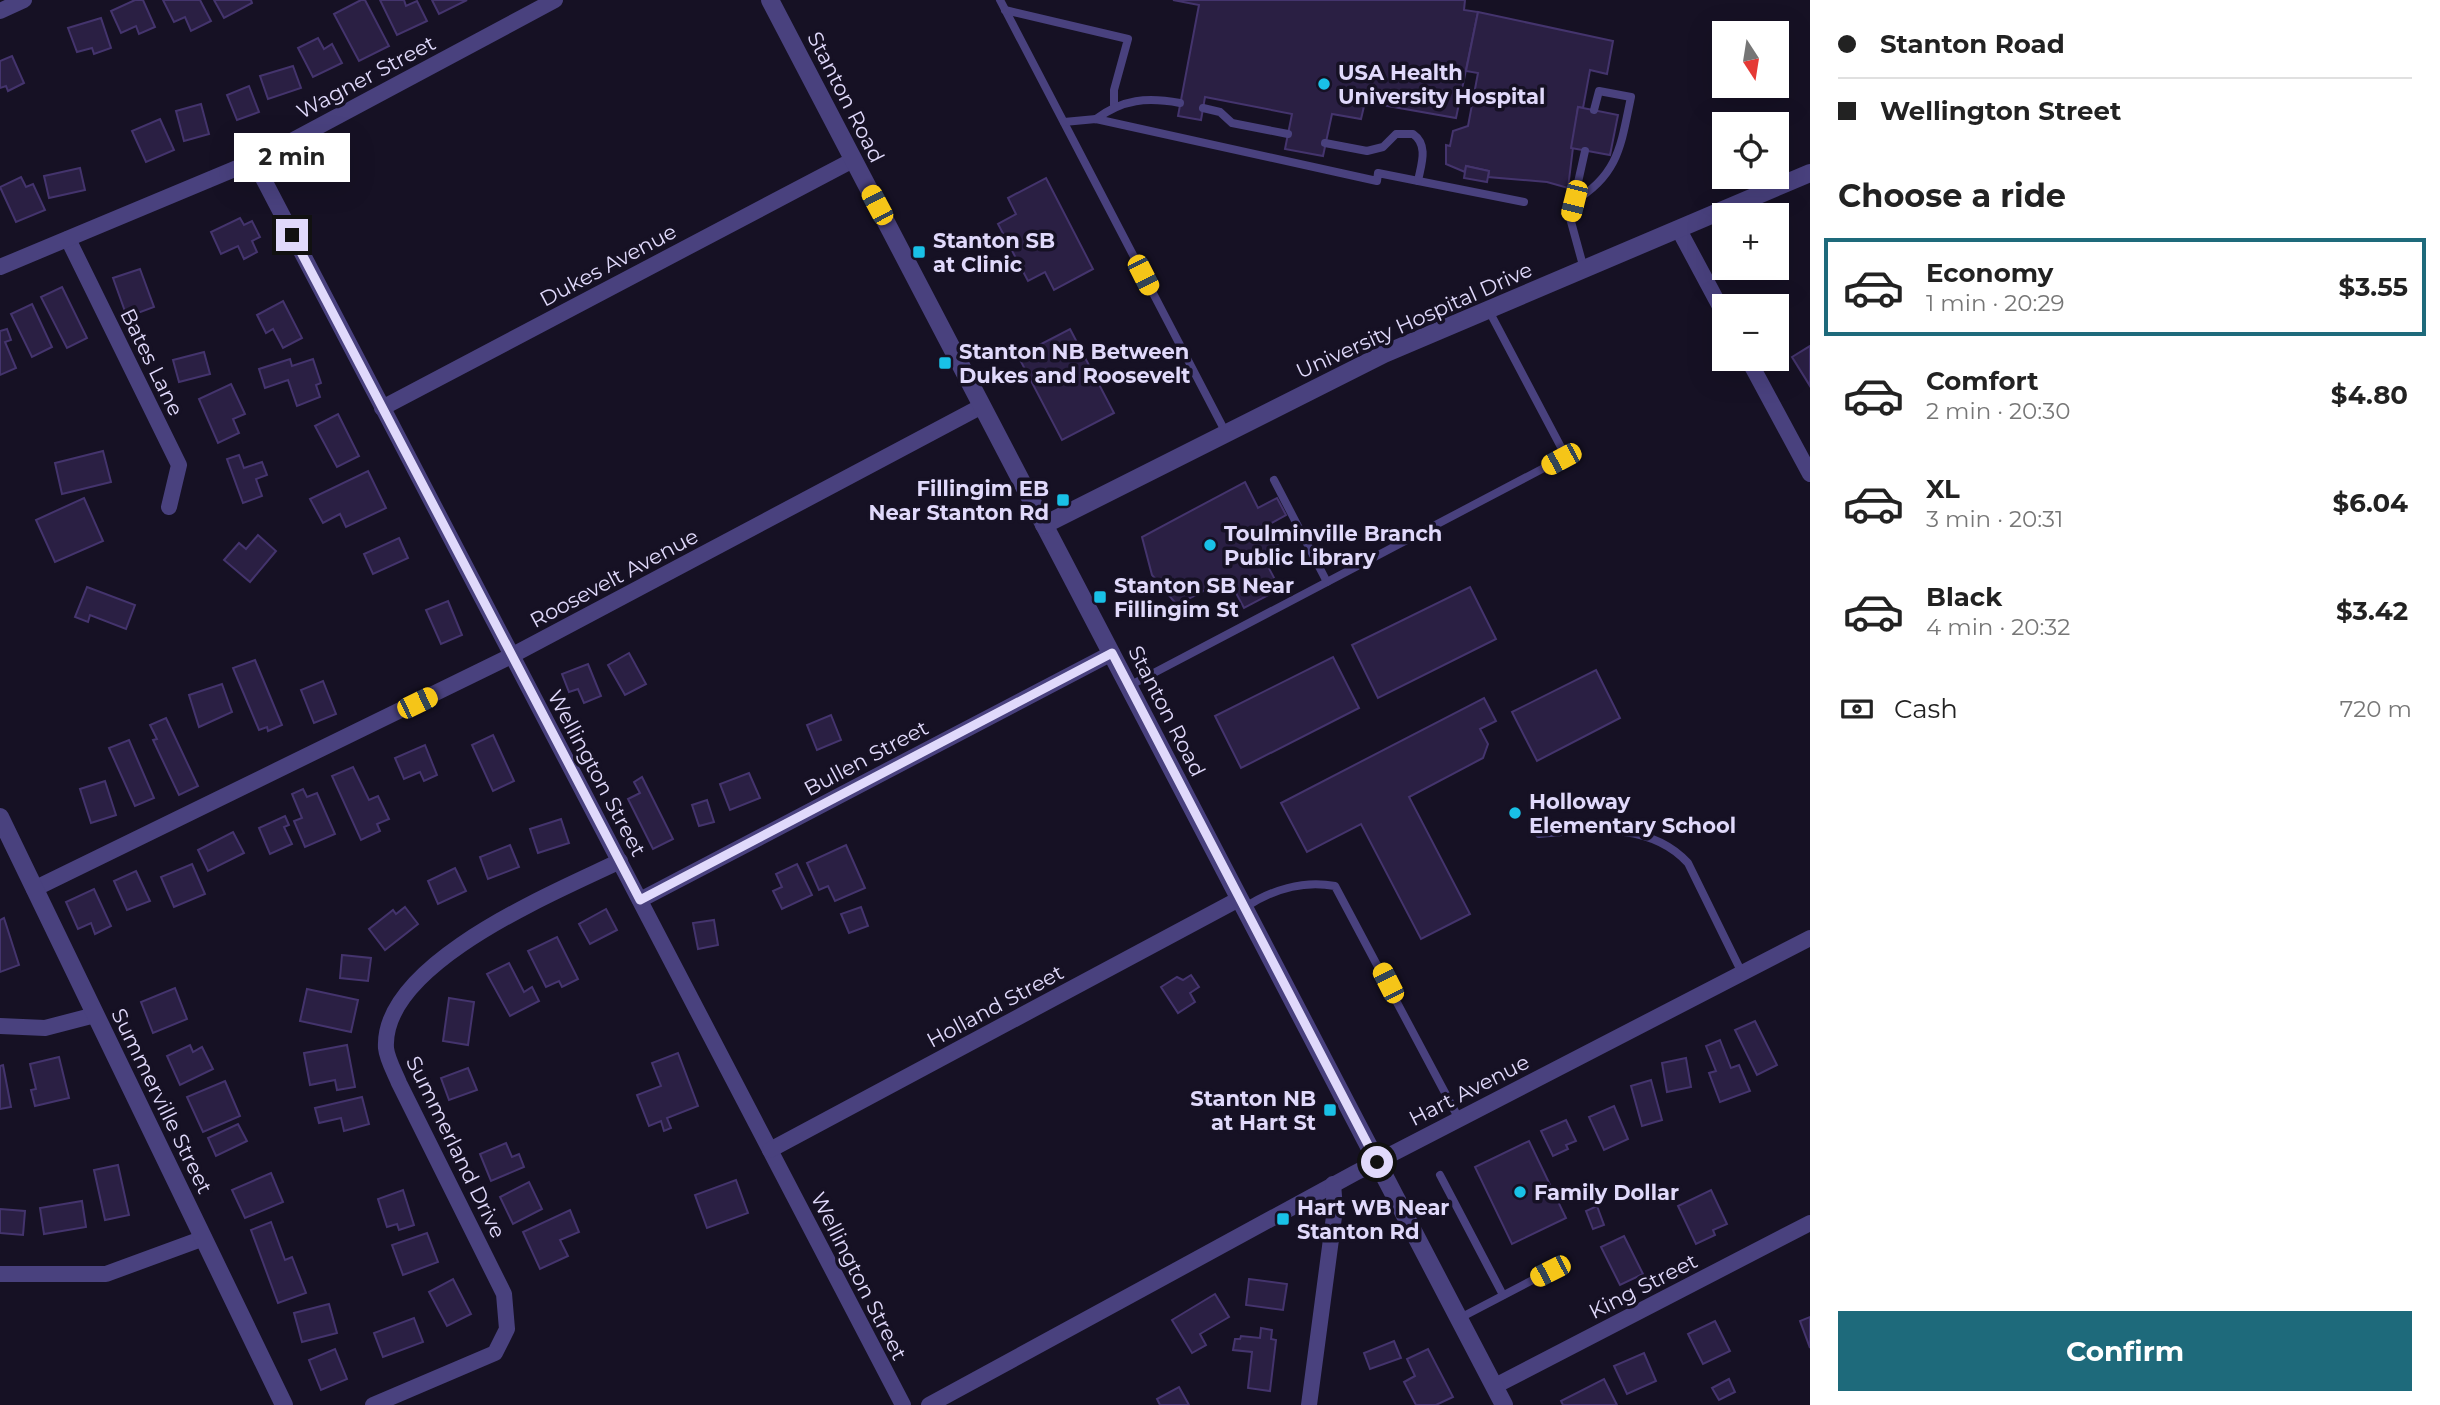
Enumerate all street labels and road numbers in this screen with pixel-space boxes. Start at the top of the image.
street label: Stanton Road [802,27,890,167]
street label: Wagner Street [292,30,440,124]
street label: Dukes Avenue [535,218,681,312]
street label: University Hospital Drive [1292,257,1536,383]
street label: Bates Lane [115,304,189,420]
street label: Roosevelt Avenue [526,523,702,633]
street label: Stanton Road [1123,641,1211,781]
street label: Wellington Street [543,686,651,860]
street label: Bullen Street [800,715,932,801]
street label: Holland Street [922,959,1068,1053]
street label: Summerville Street [106,1004,218,1198]
street label: Hart Avenue [1405,1049,1533,1131]
street label: Summerland Drive [401,1052,511,1242]
street label: Wellington Street [806,1188,912,1364]
street label: King Street [1585,1248,1701,1324]

